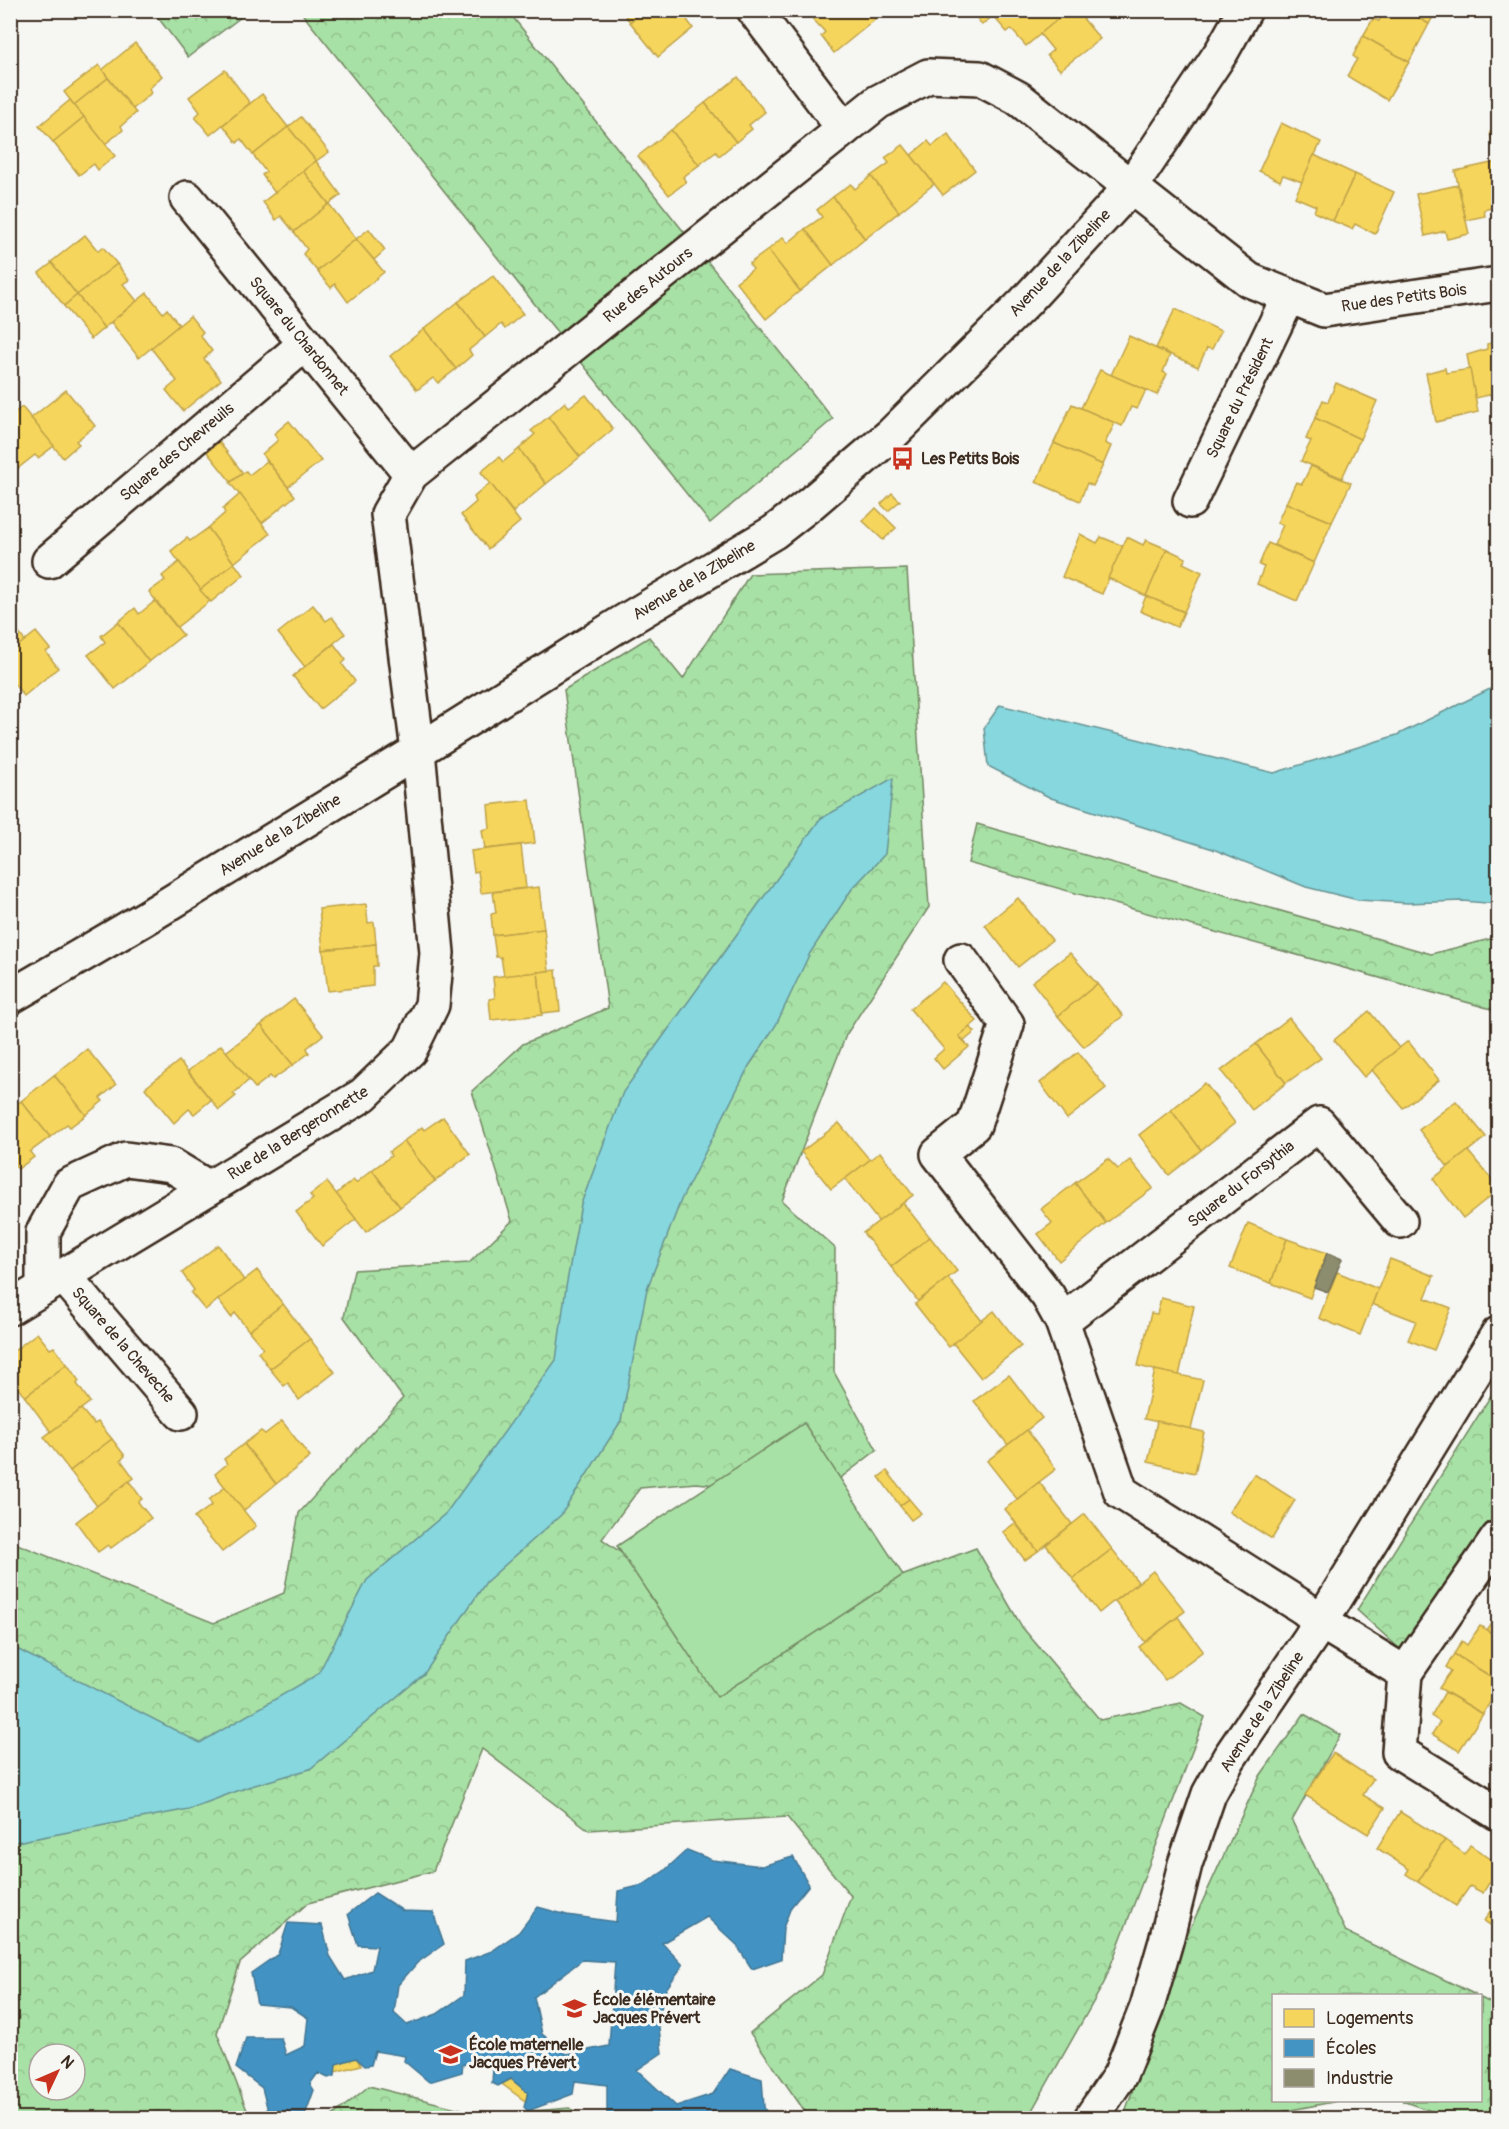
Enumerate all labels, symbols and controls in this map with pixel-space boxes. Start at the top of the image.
street label: Avenue de la Zibeline [1005,205,1115,321]
street label: Rue des Autours [599,243,697,327]
street label: Square du Chardonnet [245,273,353,400]
street label: Rue des Petits Bois [1340,279,1468,317]
street label: Square du Président [1202,334,1278,462]
street label: Square des Chevreuils [116,398,238,506]
bus stop icon: Les Petits Bois [890,446,916,472]
place label: Les Petits Bois [921,449,1020,469]
street label: Avenue de la Zibeline [629,535,759,625]
street label: Avenue de la Zibeline [215,789,345,880]
street label: Rue de la Bergeronnette [224,1082,372,1184]
street label: Square du Forsythia [1184,1136,1298,1232]
street label: Square de la Cheveche [67,1283,179,1407]
street label: Avenue de la Zibeline [1216,1648,1308,1776]
place label: École élémentaire Jacques Prévert [593,1989,716,2028]
legend [1272,1994,1482,2102]
school or university icon: École élémentaire Jacques Prévert [562,1996,588,2022]
text: Logements [1326,2007,1413,2030]
place label: École maternelle Jacques Prévert [469,2034,585,2073]
text: Écoles [1326,2037,1376,2060]
school or university icon: École maternelle Jacques Prévert [438,2041,464,2067]
north arrow [27,2042,87,2102]
text: N [56,2051,78,2073]
text: Industrie [1326,2067,1393,2090]

